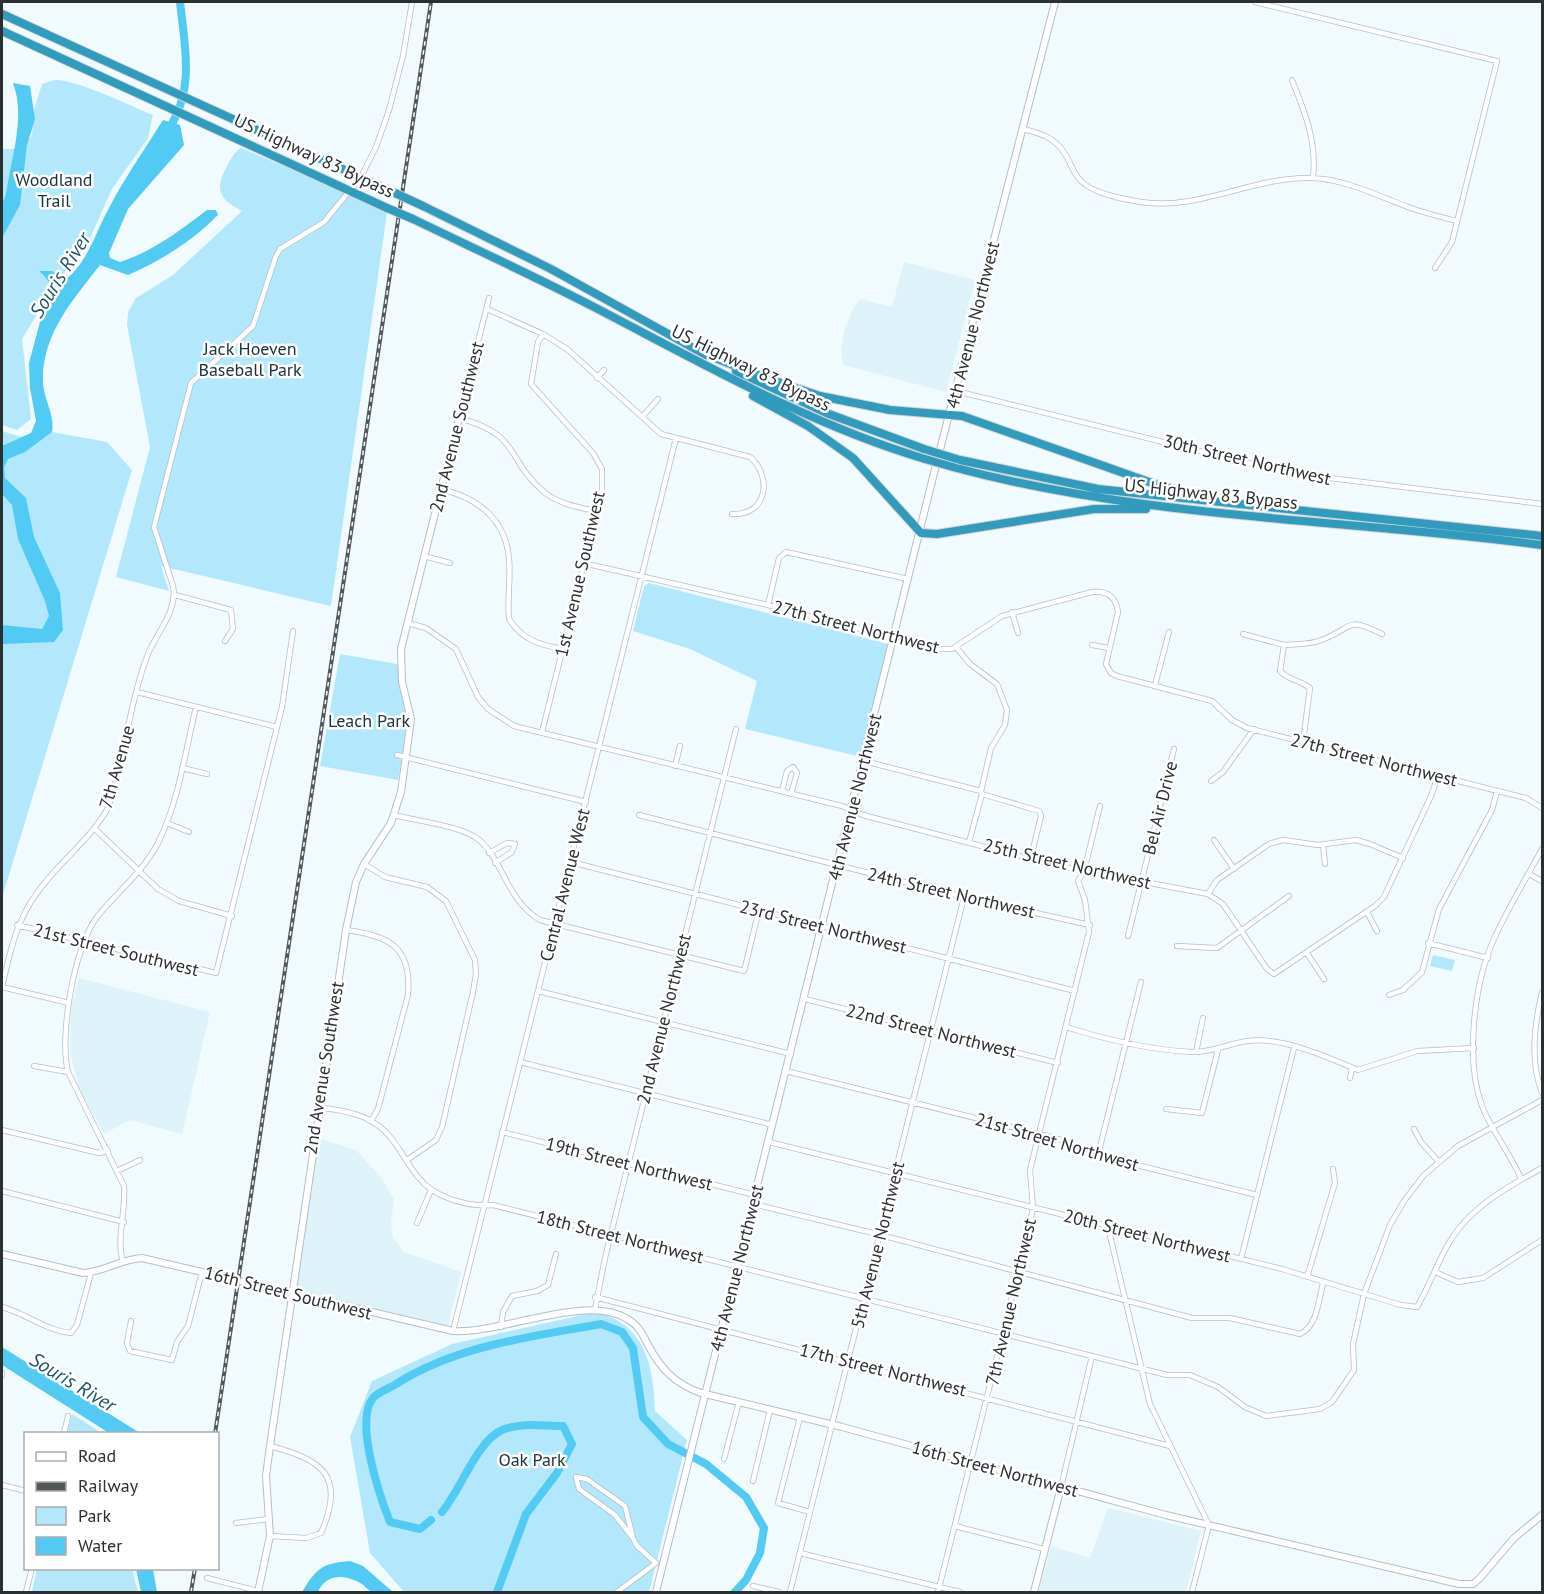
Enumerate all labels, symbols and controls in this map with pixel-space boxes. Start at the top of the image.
street label: US Highway 83 Bypass [230,108,398,203]
park label: Woodland Trail [16,168,92,212]
water label: Souris River [24,226,97,323]
street label: 4th Avenue Northwest [941,239,1004,411]
street label: US Highway 83 Bypass [668,319,835,416]
park label: Jack Hoeven Baseball Park [198,337,302,381]
street label: 2nd Avenue Southwest [424,339,489,515]
street label: 30th Street Northwest [1161,429,1333,490]
street label: US Highway 83 Bypass [1123,473,1299,514]
street label: 1st Avenue Southwest [549,489,610,659]
street label: 27th Street Northwest [770,595,942,658]
park label: Leach Park [328,709,410,732]
street label: 4th Avenue Northwest [823,711,886,883]
street label: 7th Avenue [94,722,139,811]
street label: 27th Street Northwest [1288,728,1460,791]
street label: Bel Air Drive [1137,759,1182,857]
street label: Central Avenue West [534,806,595,964]
street label: 25th Street Northwest [981,833,1153,894]
street label: 24th Street Northwest [865,862,1037,923]
street label: 23rd Street Northwest [737,895,909,958]
street label: 21st Street Southwest [31,918,201,981]
street label: 2nd Avenue Northwest [631,931,696,1106]
street label: 2nd Avenue Southwest [298,980,349,1156]
street label: 22nd Street Northwest [843,998,1019,1063]
street label: 21st Street Northwest [973,1107,1142,1176]
street label: 19th Street Northwest [543,1132,715,1195]
street label: 5th Avenue Northwest [846,1159,909,1331]
street label: 4th Avenue Northwest [705,1182,768,1354]
street label: 20th Street Northwest [1061,1204,1233,1267]
street label: 18th Street Northwest [534,1205,706,1268]
street label: 7th Avenue Northwest [980,1216,1041,1388]
street label: 16th Street Southwest [202,1261,374,1324]
street label: 17th Street Northwest [797,1338,969,1401]
water label: Souris River [25,1346,122,1419]
legend [24,1432,219,1570]
street label: 16th Street Northwest [909,1435,1081,1502]
text: Road [78,1444,116,1467]
park label: Oak Park [498,1448,566,1471]
text: Railway [78,1474,139,1497]
text: Park [78,1504,111,1527]
text: Water [78,1534,122,1557]

